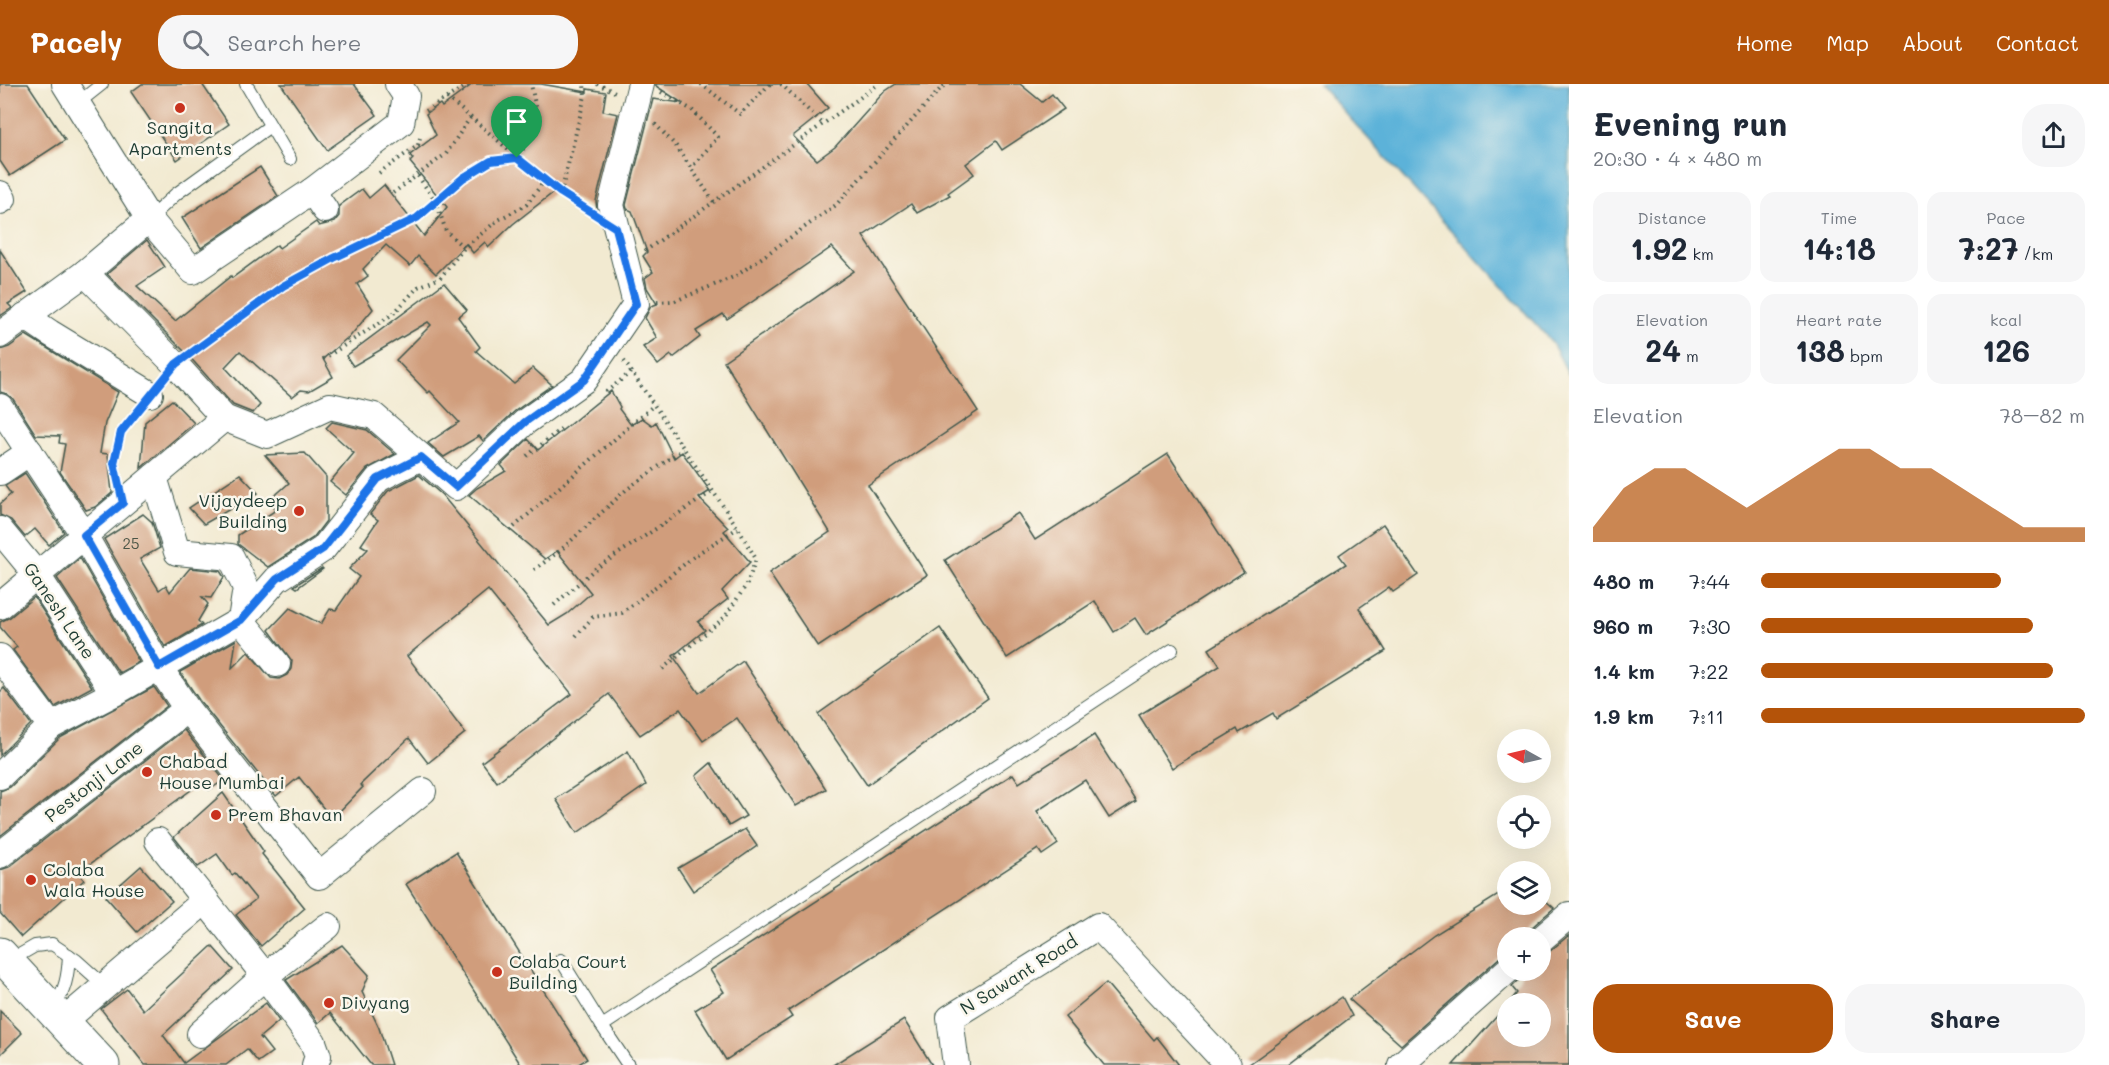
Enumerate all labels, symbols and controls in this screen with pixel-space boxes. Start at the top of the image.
search box [158,15,578,69]
text: Pacely [30,24,122,60]
icon: search [179,26,212,59]
text: Search here [227,28,361,57]
text: Home [1736,29,1793,56]
text: Map [1826,29,1869,56]
text: About [1902,29,1963,56]
text: Contact [1996,29,2079,56]
pin [491,96,542,158]
marker: Sangita Apartments [173,101,187,115]
text: Evening run [1593,101,1787,144]
button: share [2022,104,2085,167]
icon: arrive [500,105,533,138]
place label: Sangita Apartments [128,115,232,160]
text: 20:30 · 4 × 480 m [1593,145,1762,171]
text: Distance [1638,207,1706,228]
text: Time [1821,207,1857,228]
text: Pace [1986,207,2026,228]
text: 1.92 [1630,228,1687,268]
text: 14:18 [1802,228,1876,268]
text: 7:27 [1959,228,2018,268]
text: km [1687,243,1714,264]
text: /km [2018,243,2053,264]
text: Elevation [1636,309,1708,330]
text: Heart rate [1796,309,1882,330]
text: kcal [1990,309,2022,330]
text: 24 [1645,330,1681,370]
text: 138 [1795,330,1845,370]
text: 126 [1982,330,2030,370]
text: m [1681,345,1699,366]
text: bpm [1845,345,1883,366]
text: Elevation [1593,402,1683,428]
text: 78–82 m [2000,402,2085,428]
place label: Vijaydeep Building [198,488,287,533]
marker: Vijaydeep Building [292,504,306,518]
house number: 25 [122,533,140,553]
street label: Ganesh Lane [19,557,101,664]
text: 480 m [1593,568,1654,594]
text: 7:44 [1689,568,1730,594]
text: 960 m [1593,613,1653,639]
text: 7:30 [1689,613,1730,639]
text: 1.4 km [1593,658,1655,684]
text: 7:22 [1689,658,1729,684]
text: 1.9 km [1593,703,1654,729]
text: 7:11 [1689,703,1724,729]
north arrow [1497,729,1551,783]
map controls [1497,729,1551,1047]
street label: Pestonji Lane [39,735,147,827]
place label: Chabad House Mumbai [159,749,285,794]
marker: Chabad House Mumbai [140,765,154,779]
button: locate [1497,795,1551,849]
place label: Prem Bhavan [228,802,343,826]
marker: Prem Bhavan [209,808,223,822]
place label: Colaba Wala House [43,857,145,902]
button: layers [1497,861,1551,915]
marker: Colaba Wala House [24,873,38,887]
button: + [1497,927,1551,981]
street label: N Sawant Road [955,928,1082,1020]
place label: Colaba Court Building [509,949,627,994]
marker: Colaba Court Building [490,965,504,979]
button: Save [1593,984,1833,1053]
button: Share [1845,984,2085,1053]
place label: Divyang [341,990,409,1014]
button: − [1497,993,1551,1047]
marker: Divyang [322,996,336,1010]

